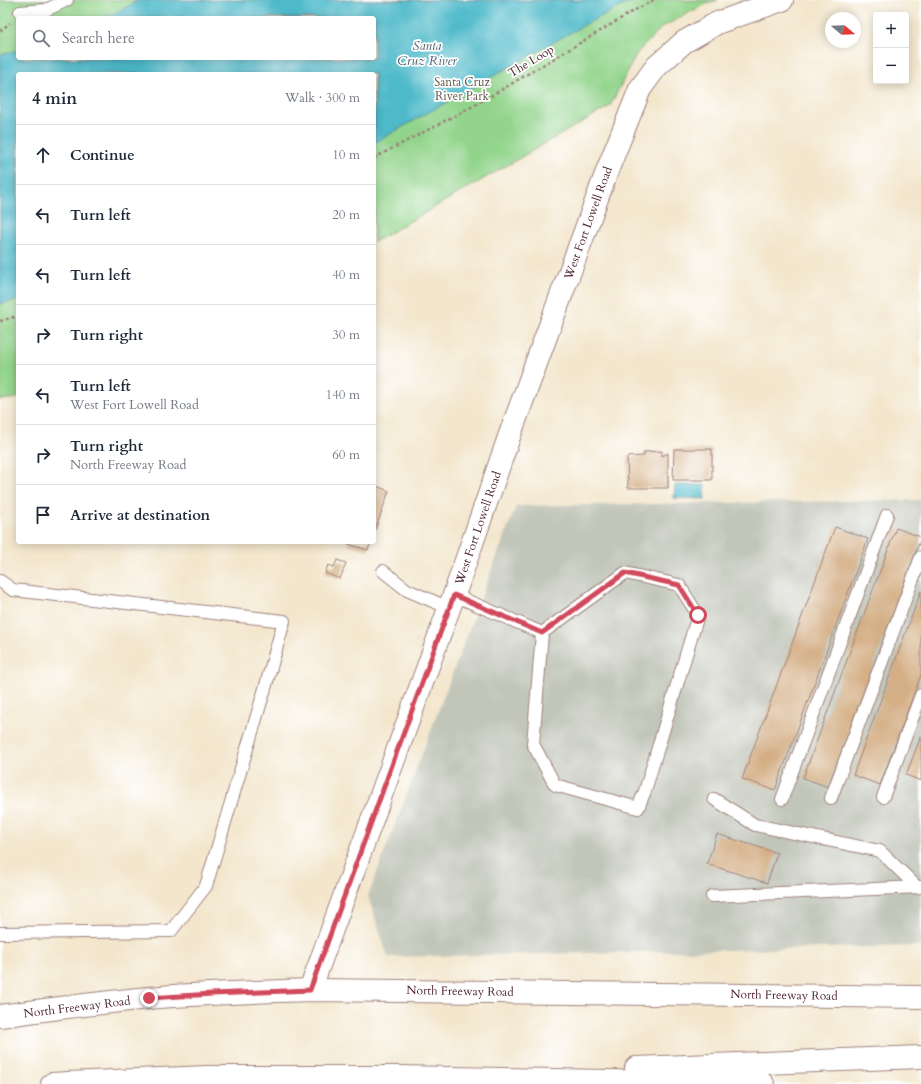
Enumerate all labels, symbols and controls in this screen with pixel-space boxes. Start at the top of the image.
north arrow [825,12,861,48]
map controls [873,12,909,84]
button: + [873,12,909,48]
search box [16,16,376,60]
icon: search [30,27,52,49]
text: Search here [62,28,135,48]
water label: Santa Cruz River [397,37,458,70]
street label: The Loop [505,41,557,81]
button: − [873,48,909,84]
park label: Santa Cruz River Park [434,74,490,104]
text: 4 min [32,87,77,110]
text: Walk · 300 m [285,89,360,107]
icon: ahead [32,144,54,166]
text: Continue [70,145,135,165]
text: 10 m [332,146,360,164]
street label: West Fort Lowell Road [560,164,616,283]
icon: left [32,204,54,226]
text: Turn left [70,205,131,225]
text: 20 m [332,206,360,224]
icon: left [32,264,54,286]
text: Turn left [70,265,131,285]
text: 40 m [332,266,360,284]
icon: right [32,324,54,346]
text: Turn right [70,325,143,345]
text: 30 m [332,326,360,344]
text: Turn left [70,376,131,396]
icon: left [32,384,54,406]
text: 140 m [326,386,360,404]
text: West Fort Lowell Road [70,396,199,414]
text: Turn right [70,436,143,456]
icon: right [32,444,54,466]
text: 60 m [332,446,360,464]
text: North Freeway Road [70,456,187,474]
street label: West Fort Lowell Road [451,469,505,588]
icon: arrive [32,504,54,526]
text: Arrive at destination [70,505,210,525]
route start [689,606,707,624]
street label: North Freeway Road [406,982,515,1000]
street label: North Freeway Road [730,986,839,1004]
route end [140,989,158,1007]
street label: North Freeway Road [23,992,132,1021]

